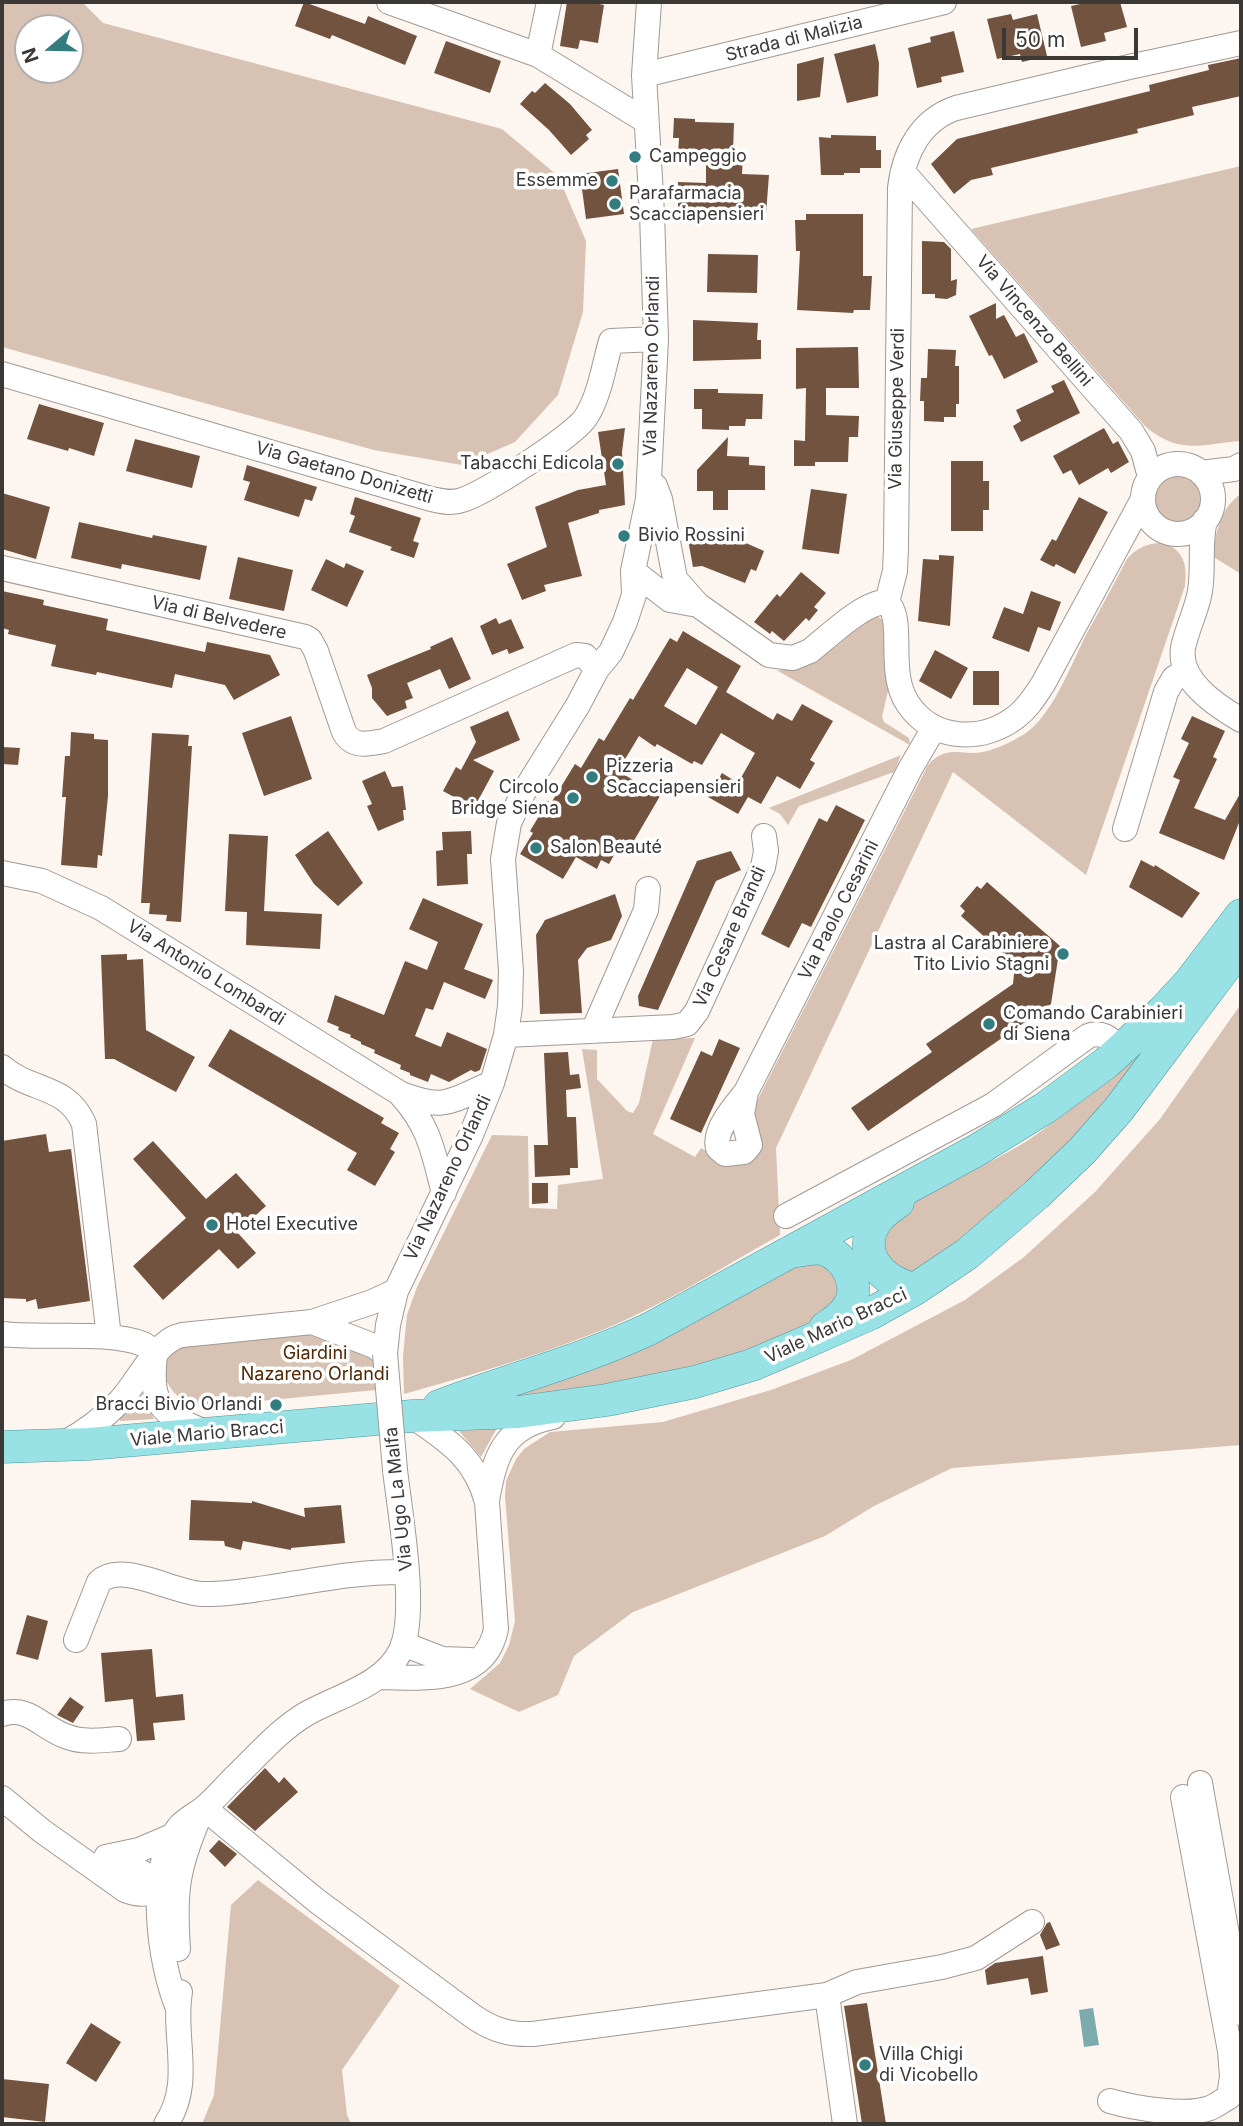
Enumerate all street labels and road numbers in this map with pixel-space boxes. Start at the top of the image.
street label: Strada di Malizia [723,12,865,66]
street label: Via Vincenzo Bellini [971,251,1097,391]
street label: Via Nazareno Orlandi [640,276,664,456]
street label: Via Giuseppe Verdi [885,328,909,490]
street label: Via Gaetano Donizetti [253,437,435,509]
street label: Via di Belvedere [149,592,289,644]
street label: Via Paolo Cesarini [794,836,884,984]
street label: Via Cesare Brandi [689,863,771,1011]
street label: Via Antonio Lombardi [123,916,289,1030]
street label: Via Nazareno Orlandi [400,1092,496,1264]
street label: Viale Mario Bracci [762,1284,910,1368]
street label: Viale Mario Bracci [129,1417,285,1451]
street label: Via Ugo La Malfa [381,1426,417,1572]

